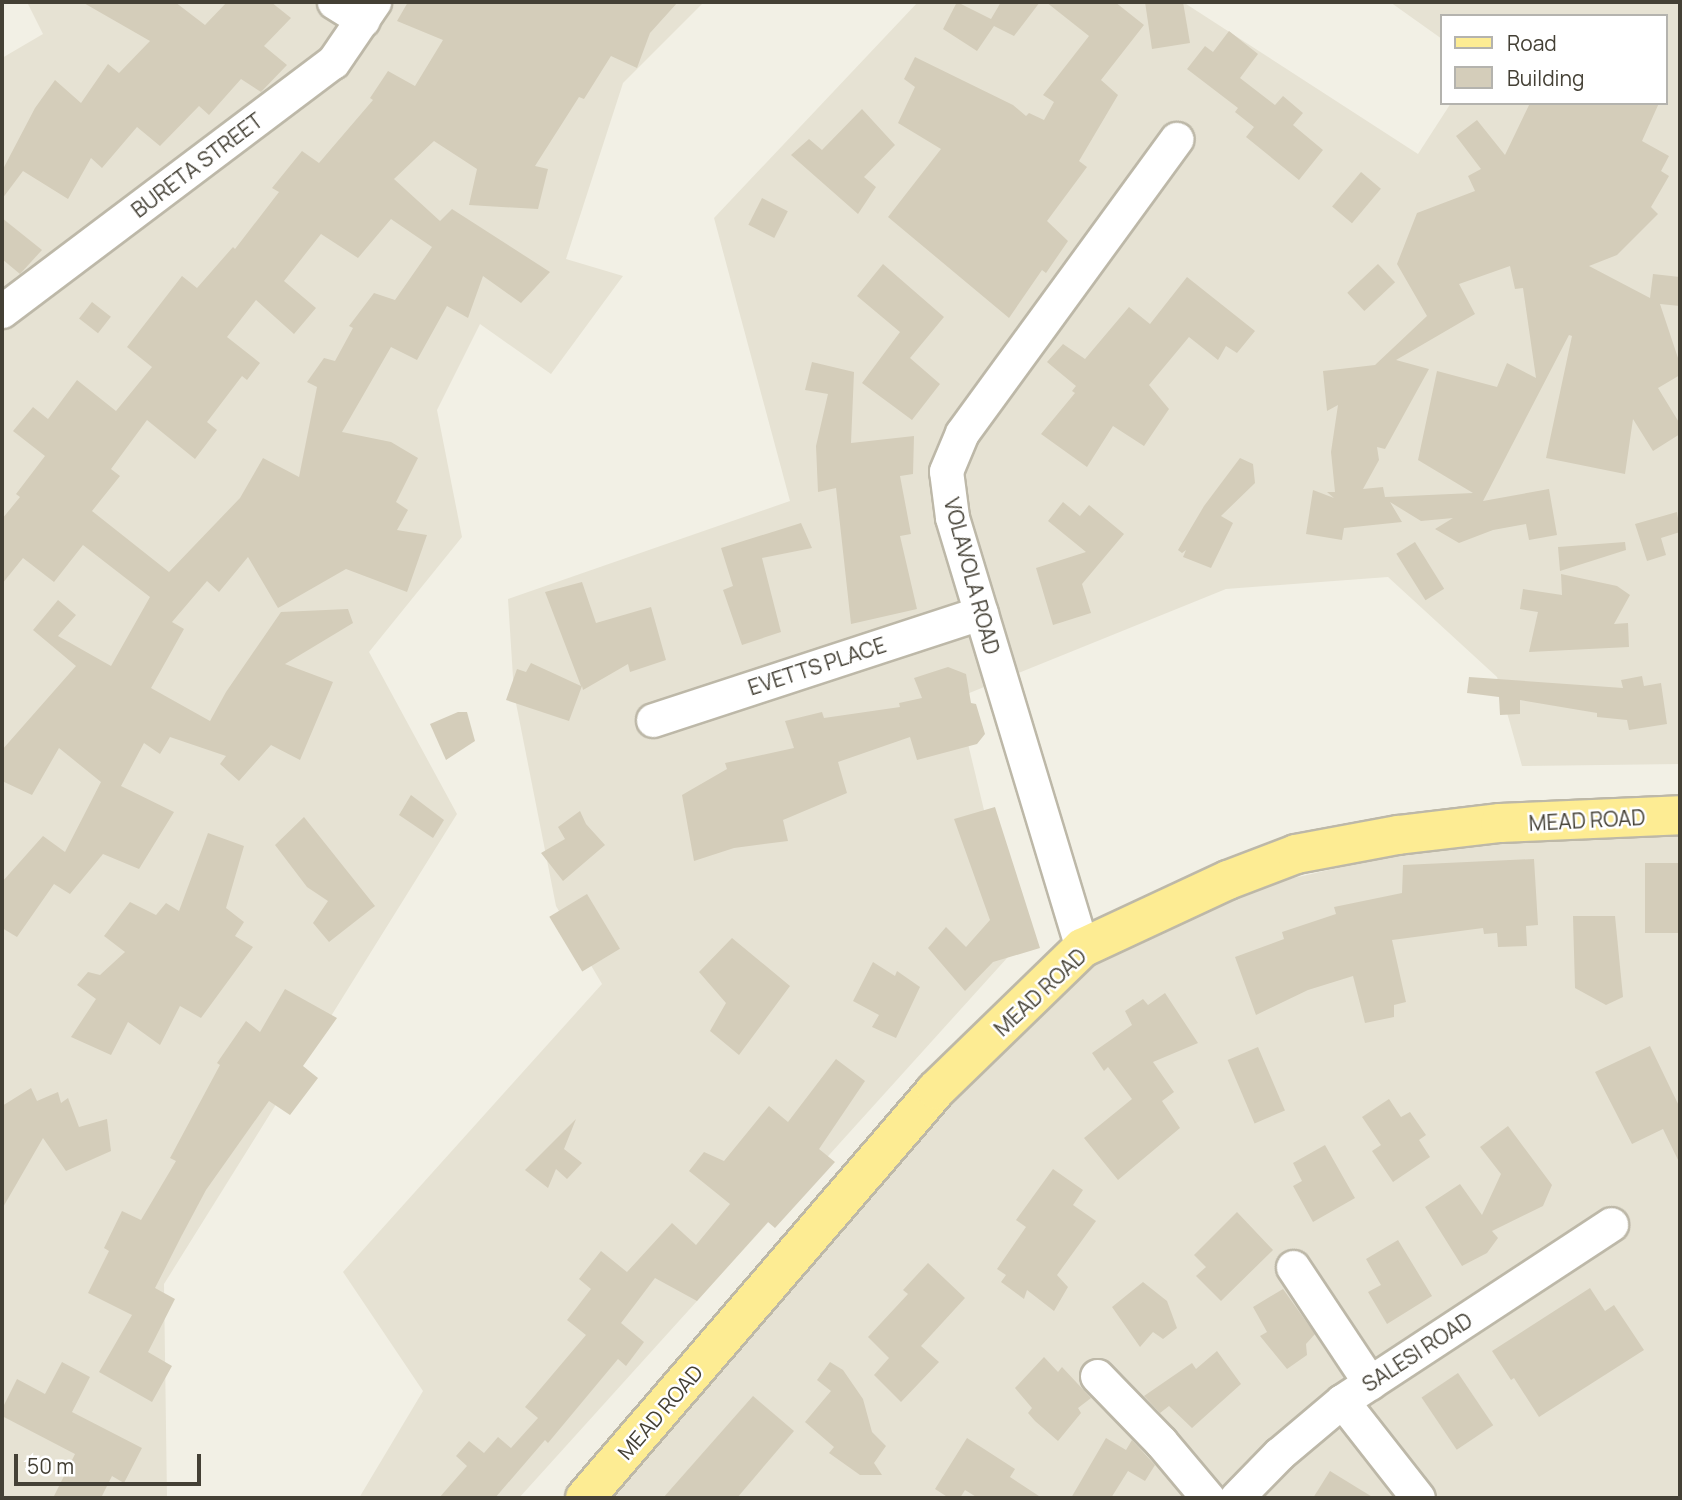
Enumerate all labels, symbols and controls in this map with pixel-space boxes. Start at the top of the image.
legend [1440,14,1668,105]
text: Road [1507,29,1557,57]
text: Building [1507,64,1584,92]
street label: BURETA STREET [126,108,268,222]
street label: VOLAVOLA ROAD [939,495,1005,657]
street label: EVETTS PLACE [745,632,889,700]
street label: MEAD ROAD [1528,804,1646,836]
street label: MEAD ROAD [989,943,1091,1041]
street label: SALESI ROAD [1357,1307,1477,1397]
street label: MEAD ROAD [612,1360,708,1464]
scale bar [18,1440,205,1484]
text: 50 m [27,1452,74,1480]

